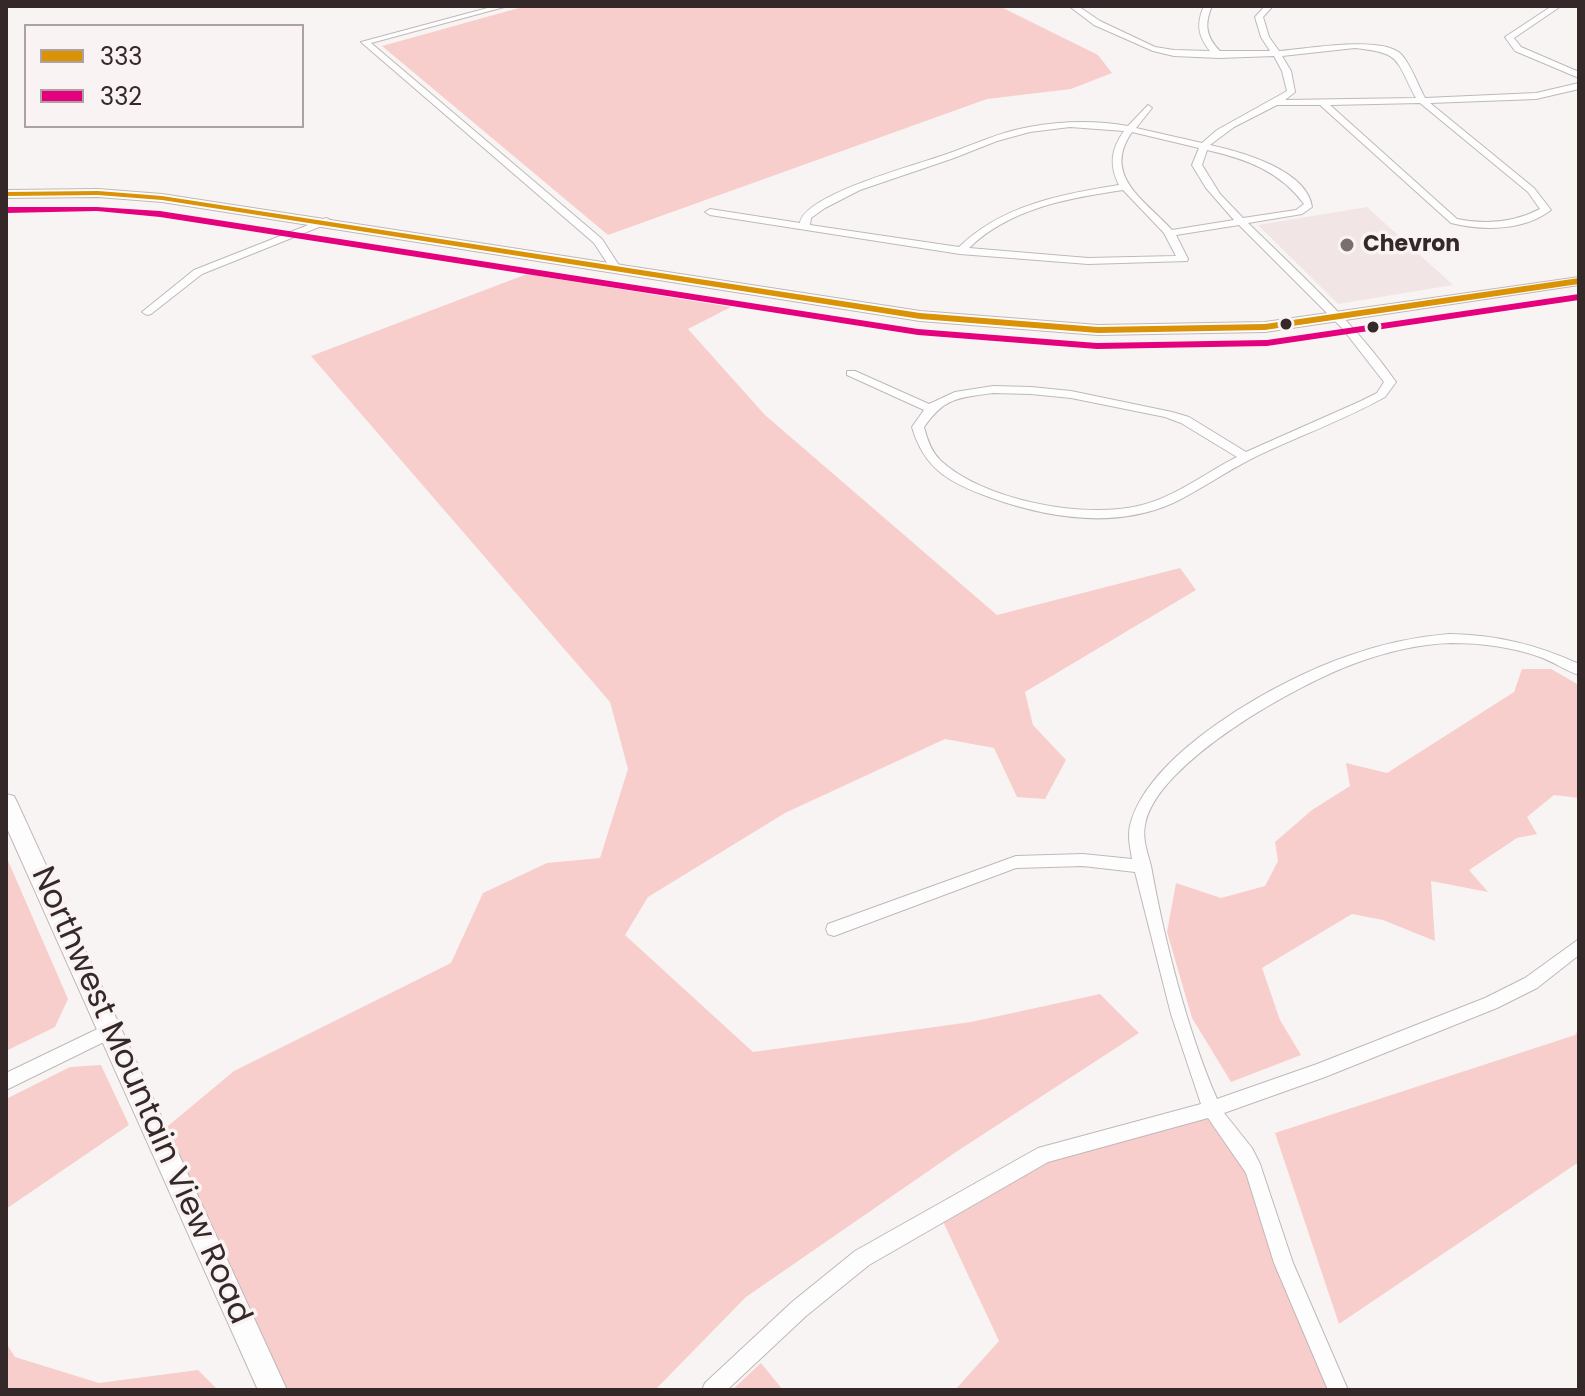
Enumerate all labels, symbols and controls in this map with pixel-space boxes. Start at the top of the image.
legend [24,24,304,128]
text: 333 [100,40,142,73]
text: 332 [100,80,142,113]
place label: Chevron [1363,232,1460,258]
marker: Chevron [1338,236,1356,254]
unlabelled marker [1278,316,1294,332]
unlabelled marker [1365,319,1381,335]
street label: Northwest Mountain View Road [21,861,259,1331]

